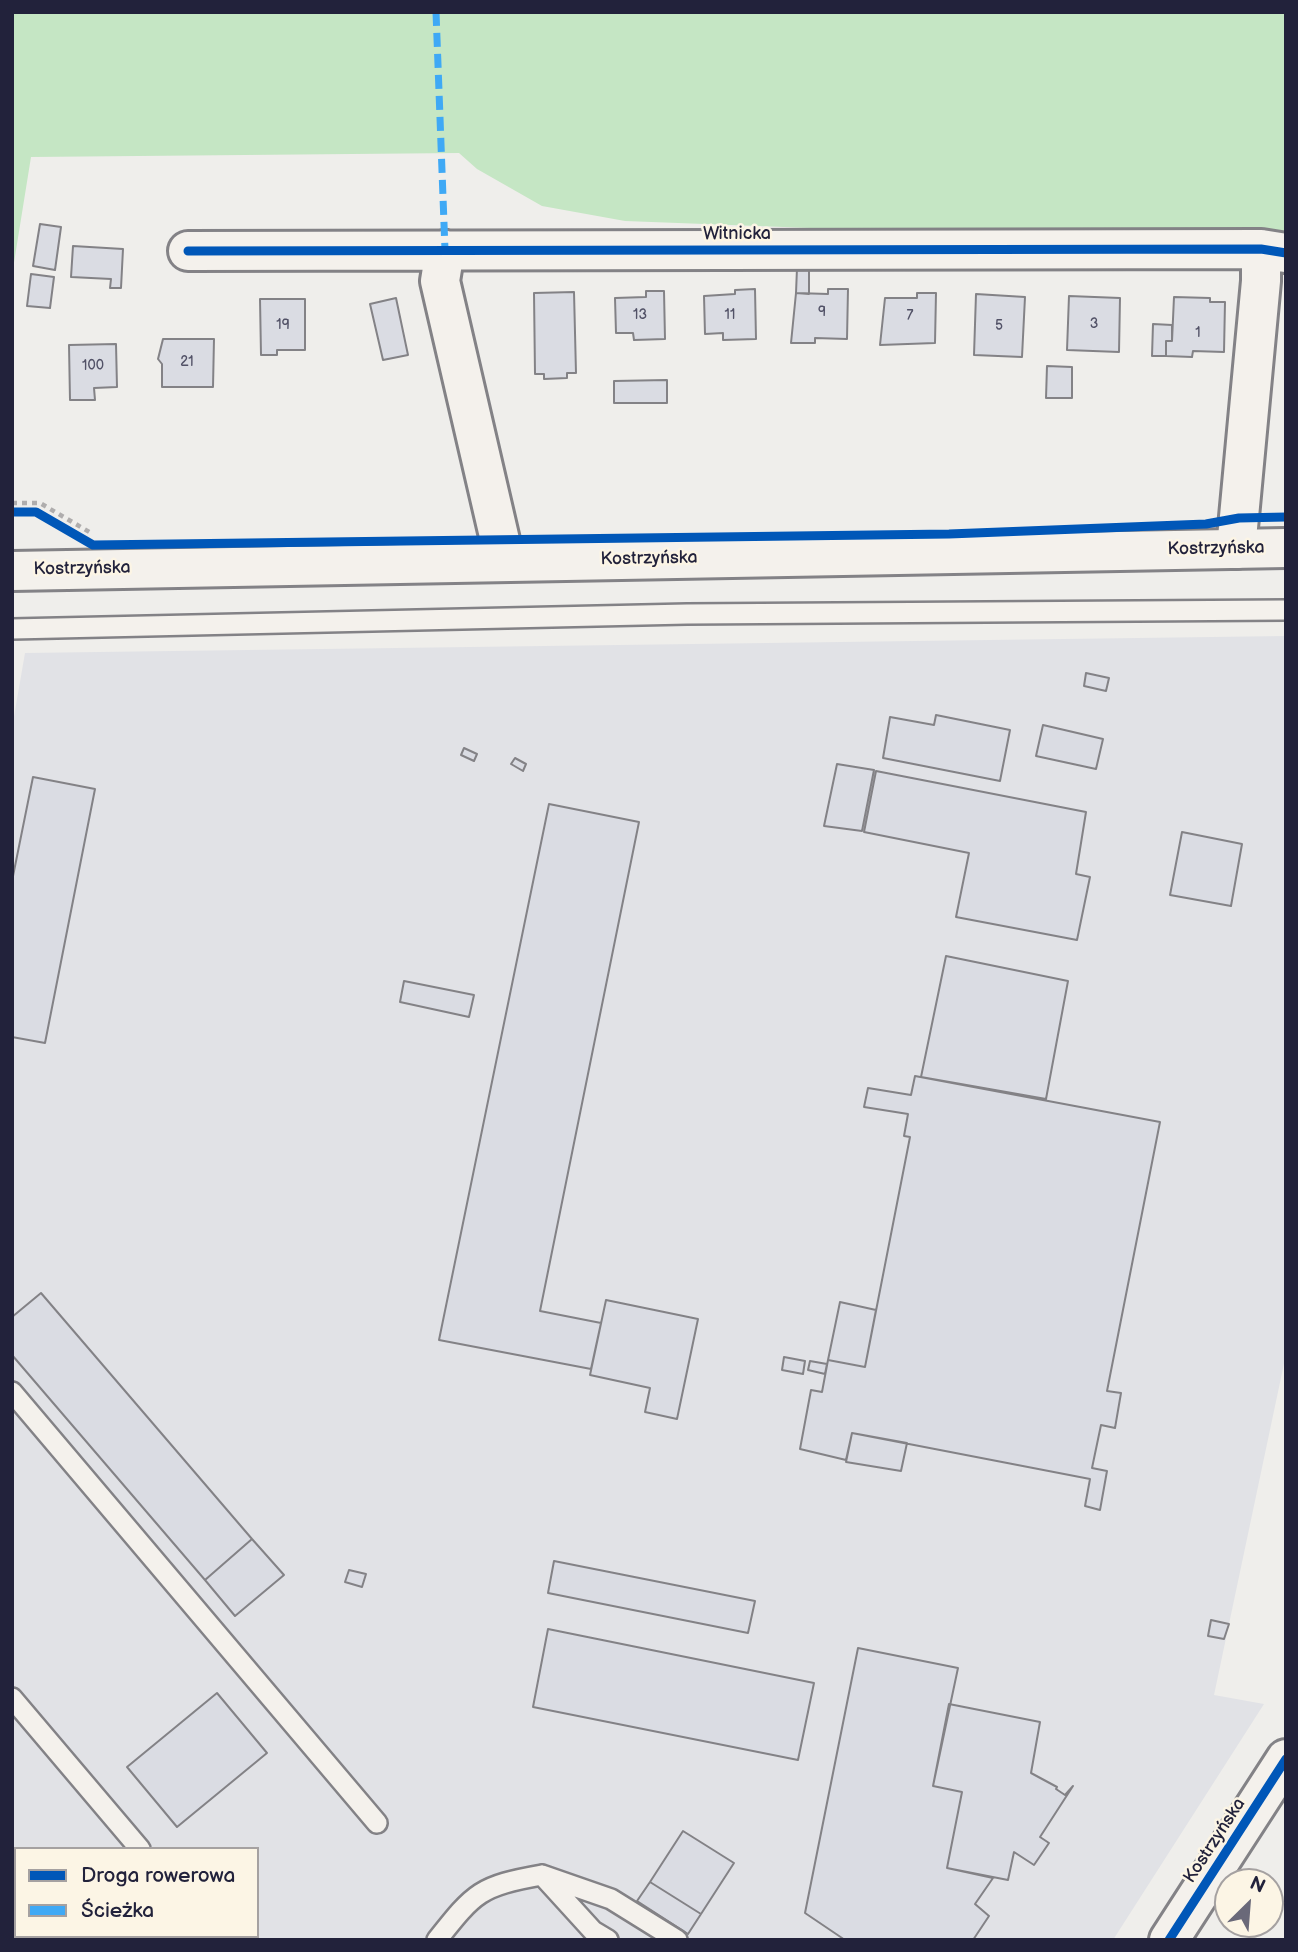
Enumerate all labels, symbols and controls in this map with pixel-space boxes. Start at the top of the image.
street label: Witnicka [703,223,771,245]
house number: 9 [818,304,826,320]
house number: 13 [633,307,647,323]
house number: 11 [725,307,735,323]
house number: 7 [907,308,913,324]
house number: 3 [1090,316,1098,332]
house number: 19 [276,317,290,333]
house number: 5 [995,318,1003,334]
house number: 1 [1195,325,1201,341]
house number: 21 [180,354,194,370]
house number: 100 [82,358,104,374]
street label: Kostrzyńska [1167,537,1265,561]
street label: Kostrzyńska [600,547,698,571]
street label: Kostrzyńska [33,557,131,581]
street label: Kostrzyńska [1180,1794,1250,1888]
legend [14,1847,259,1938]
text: Droga rowerowa [81,1863,235,1888]
north arrow [1214,1868,1284,1938]
text: N [1246,1872,1269,1899]
text: Ścieżka [81,1898,154,1923]

